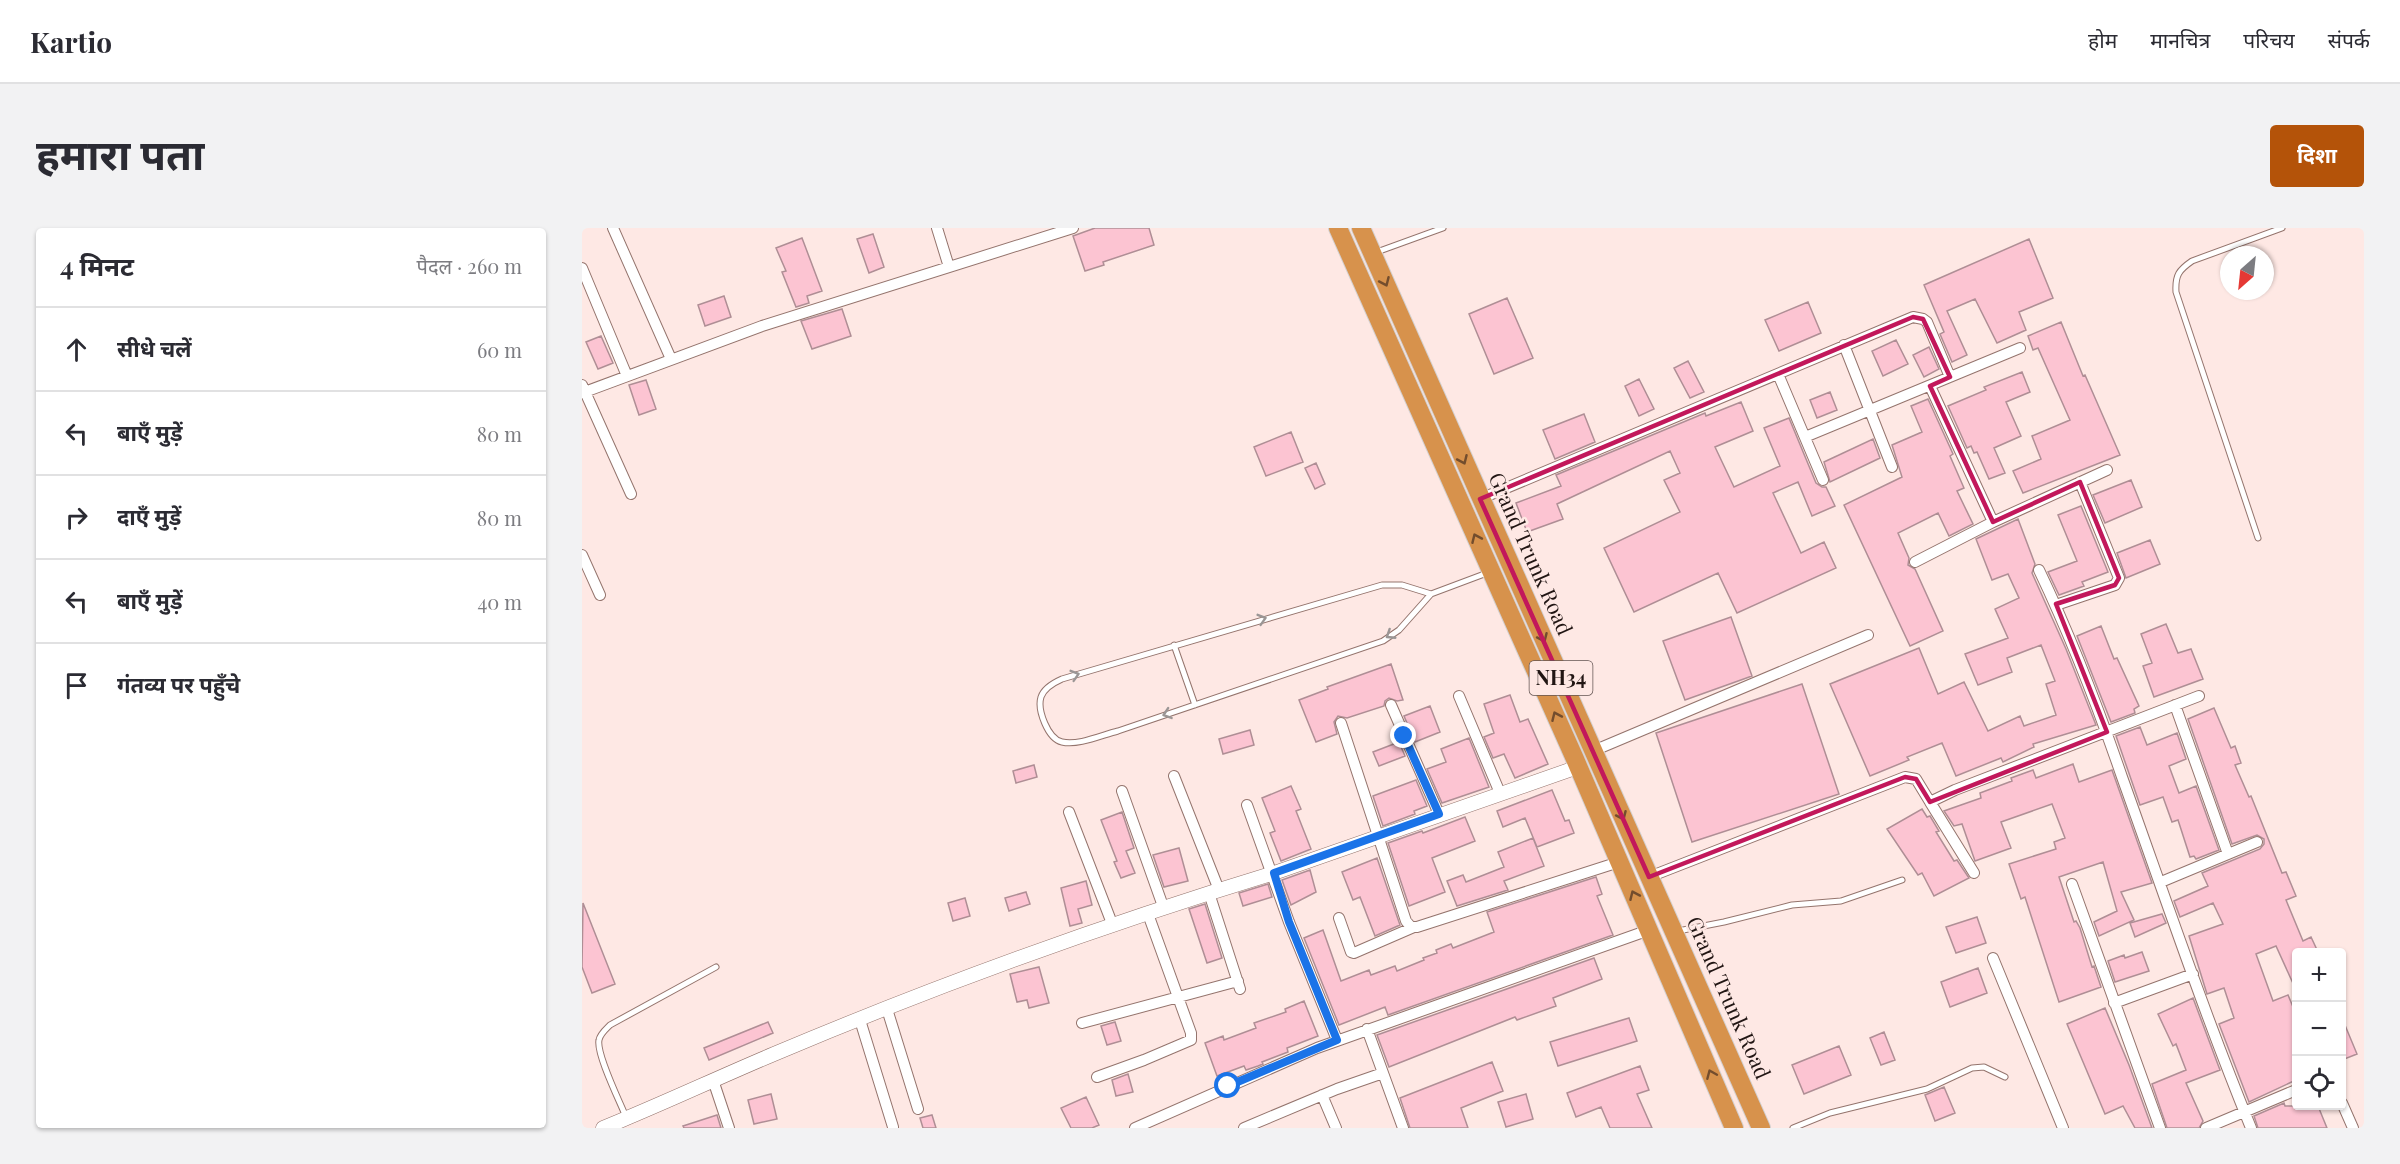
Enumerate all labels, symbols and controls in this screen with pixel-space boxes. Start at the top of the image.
text: Kartio [30,23,112,60]
text: होम [2088,25,2117,53]
text: मानचित्र [2150,25,2210,53]
text: परिचय [2243,25,2295,53]
text: संपर्क [2328,25,2370,53]
text: हमारा पता [36,125,204,181]
button: दिशा [2270,125,2364,187]
north arrow [2220,246,2274,300]
text: 4 मिनट [60,248,134,283]
text: पैदल · 260 m [417,252,522,279]
one-way arrow [1378,275,1390,286]
icon: ahead [60,333,93,366]
text: सीधे चलें [117,333,191,363]
text: 60 m [477,336,522,363]
icon: left [60,417,93,450]
text: बाएँ मुड़ें [117,417,182,447]
text: 80 m [477,420,522,447]
one-way arrow [1456,454,1468,465]
street label: Grand Trunk Road [1483,467,1580,639]
icon: right [60,501,93,534]
text: दाएँ मुड़ें [117,501,181,531]
text: 80 m [477,504,522,531]
one-way arrow [1472,534,1484,545]
icon: left [60,585,93,618]
text: बाएँ मुड़ें [117,585,182,615]
text: 40 m [477,588,522,615]
one-way arrow [1256,614,1267,626]
one-way arrow [1386,628,1397,639]
one-way arrow [1535,632,1547,643]
road number: NH34 [1530,661,1592,695]
icon: arrive [60,669,93,702]
text: गंतव्य पर पहुँचे [117,669,240,699]
one-way arrow [1069,670,1080,682]
one-way arrow [1162,707,1173,719]
one-way arrow [1551,712,1563,723]
route end [1390,722,1416,748]
one-way arrow [1615,810,1627,821]
one-way arrow [1629,891,1641,902]
street label: Grand Trunk Road [1681,911,1778,1083]
map controls [2292,948,2346,1110]
button: + [2292,948,2346,1002]
button: − [2292,1002,2346,1056]
button: locate [2292,1056,2346,1110]
one-way arrow [1706,1070,1718,1081]
route start [1214,1072,1240,1098]

